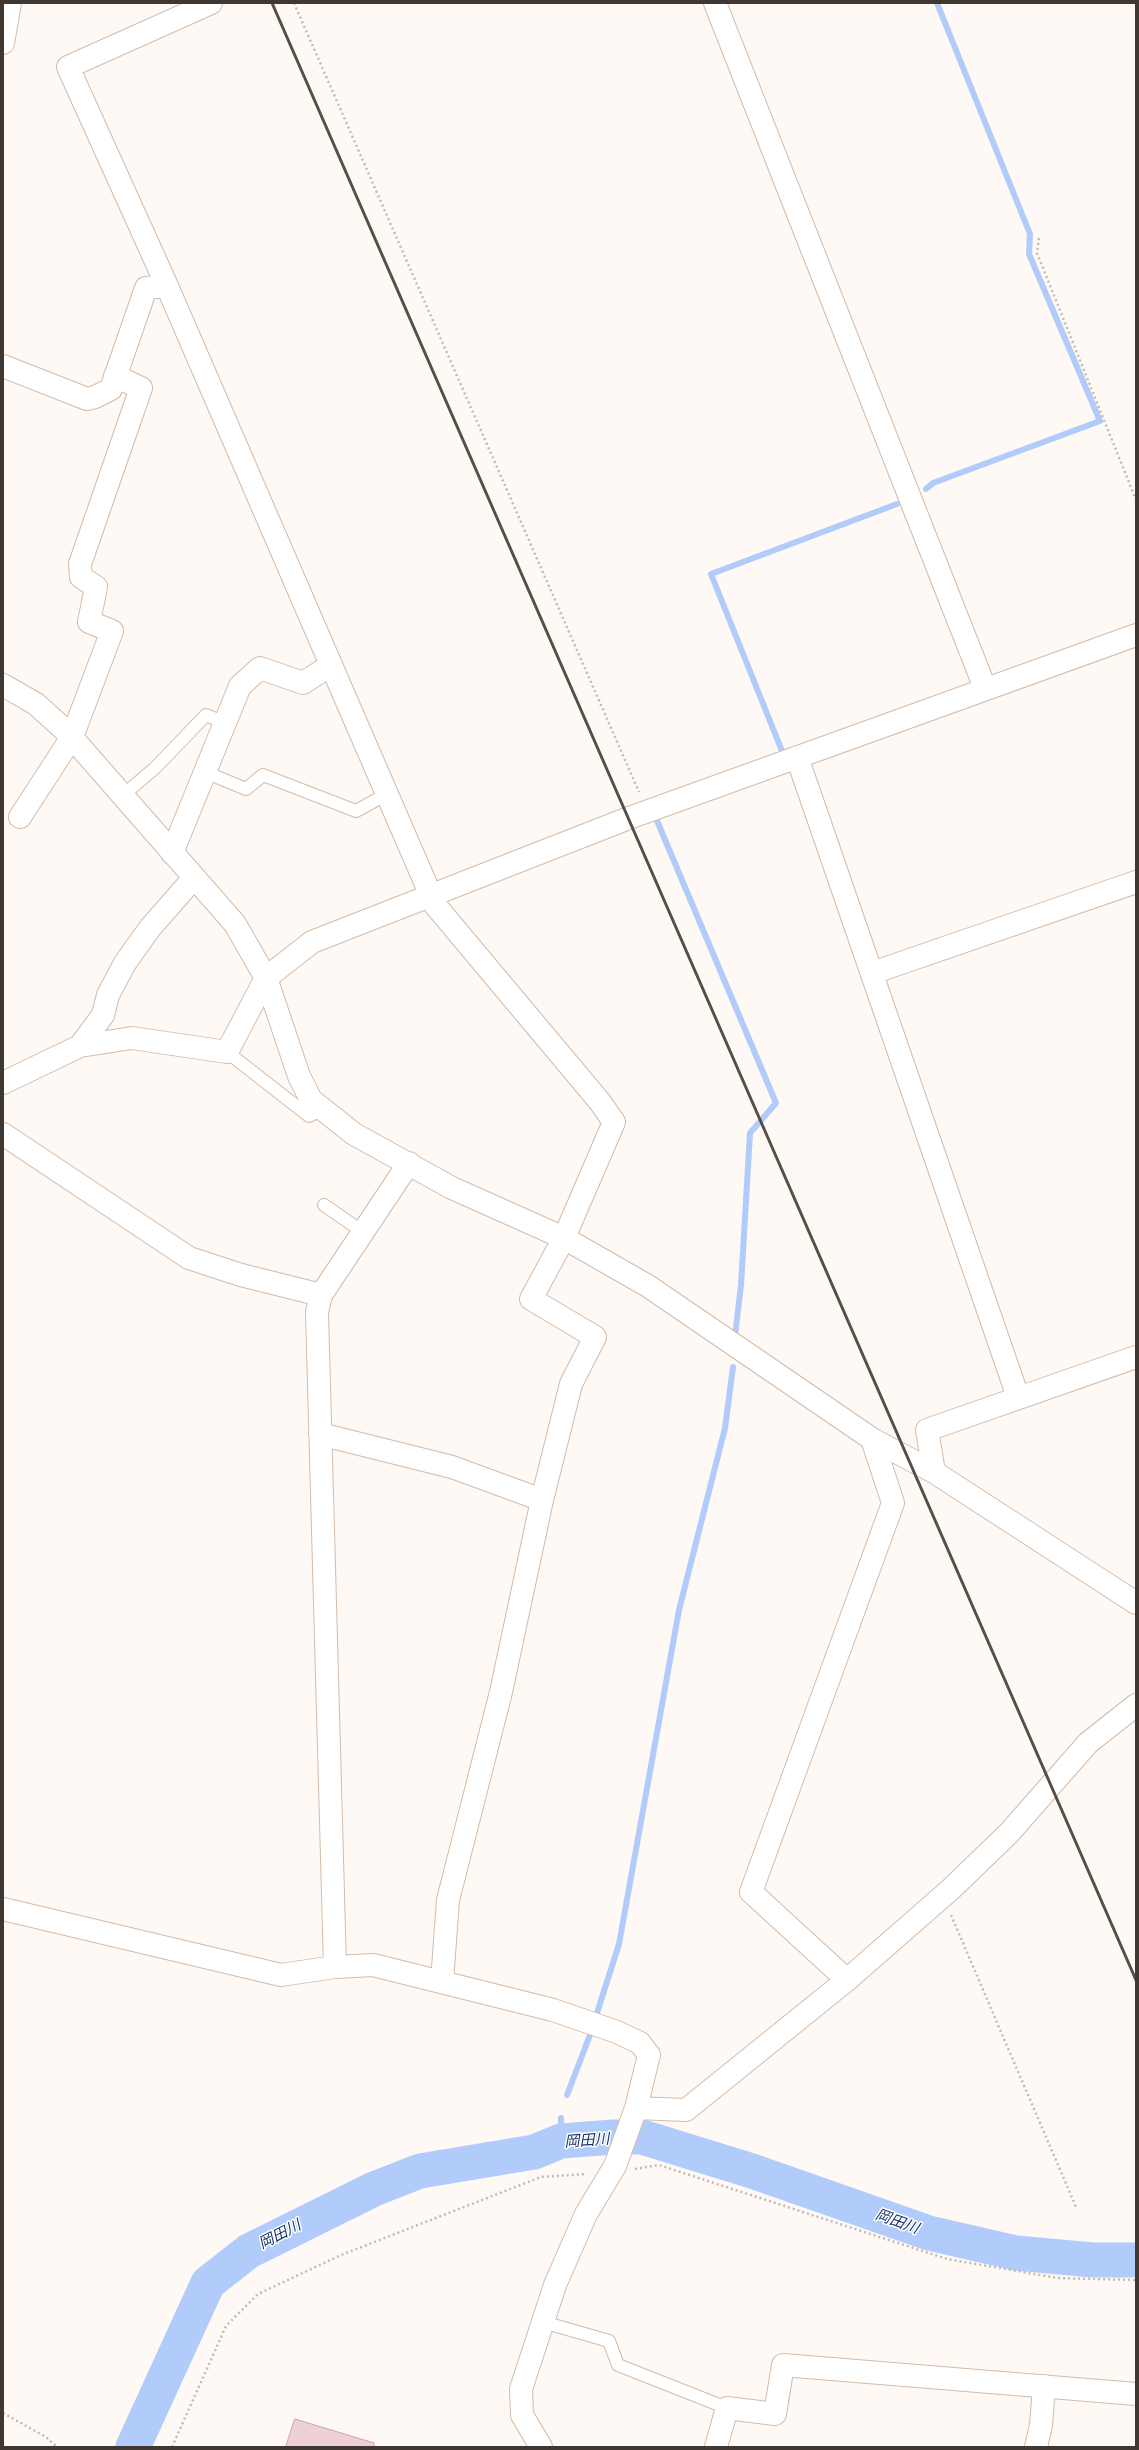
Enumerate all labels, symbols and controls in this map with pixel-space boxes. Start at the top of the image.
water label: 岡田川 [564,2130,610,2152]
water label: 岡田川 [873,2206,921,2238]
water label: 岡田川 [256,2217,304,2253]

